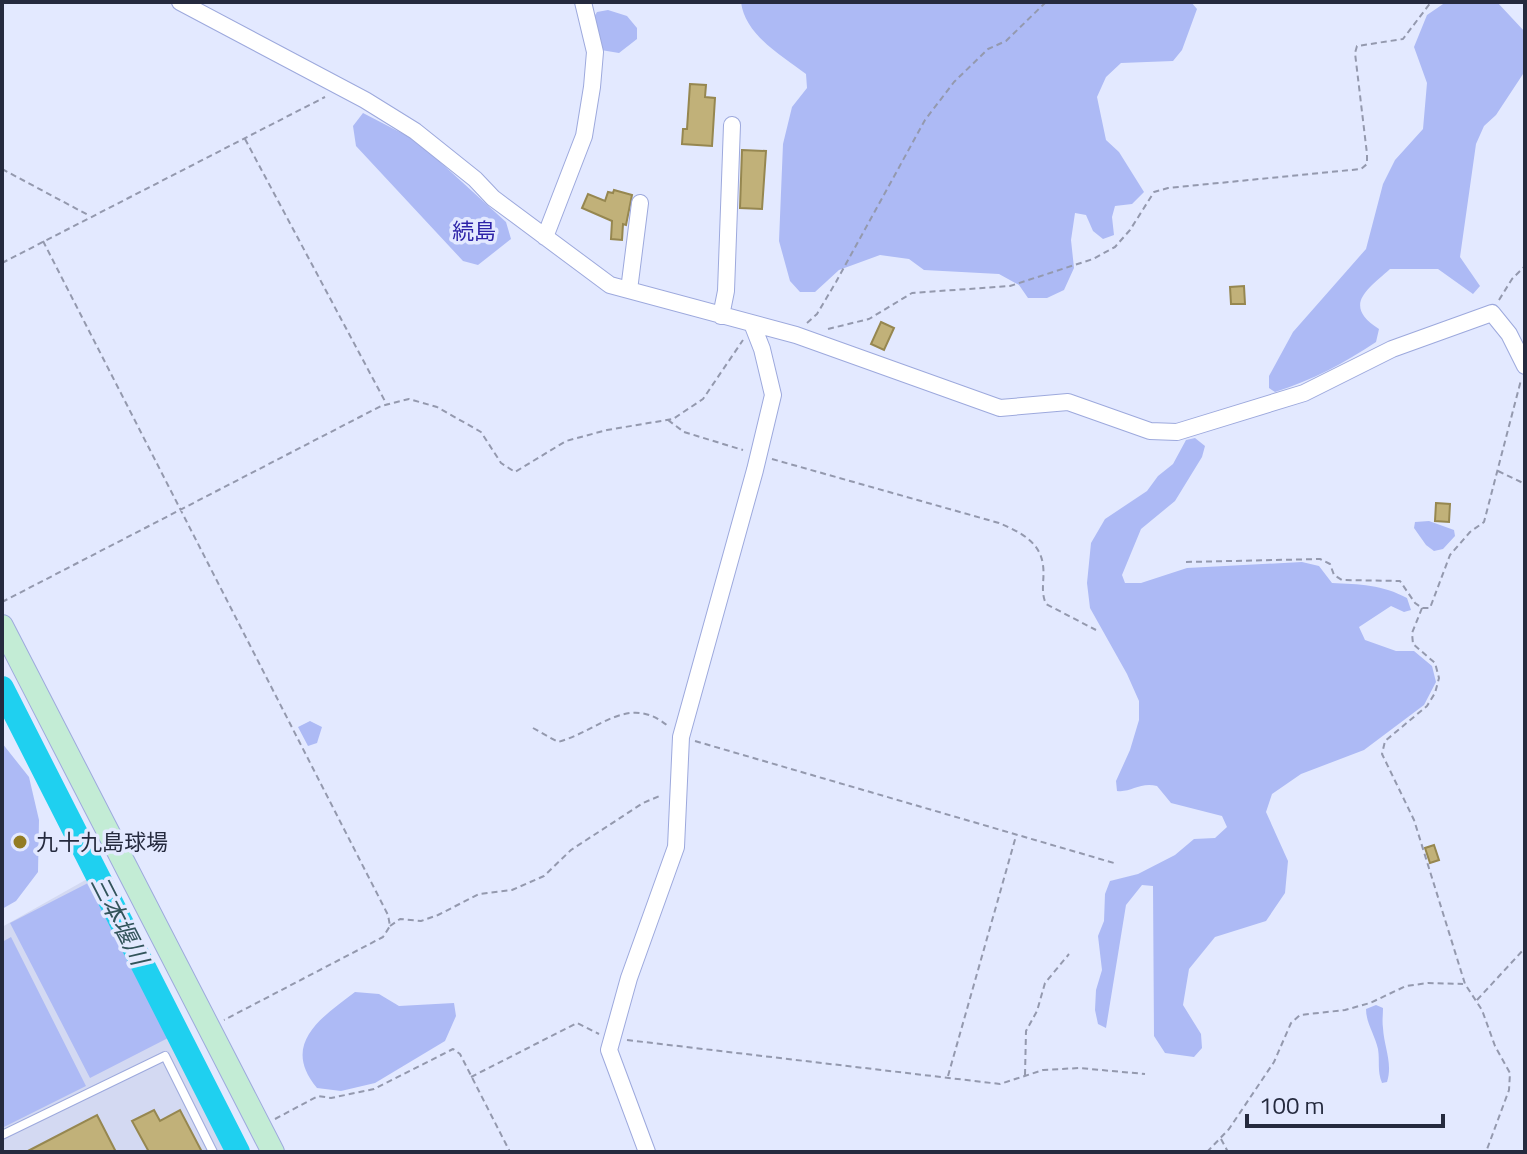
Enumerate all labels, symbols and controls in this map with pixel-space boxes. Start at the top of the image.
park label: 続島 [452,214,496,248]
place label: 九十九島球場 [36,825,168,859]
marker: 九十九島球場 [11,833,29,851]
water label: 三本堰川 [82,869,159,974]
scale bar [1247,1078,1443,1128]
text: 100 m [1259,1087,1325,1123]

